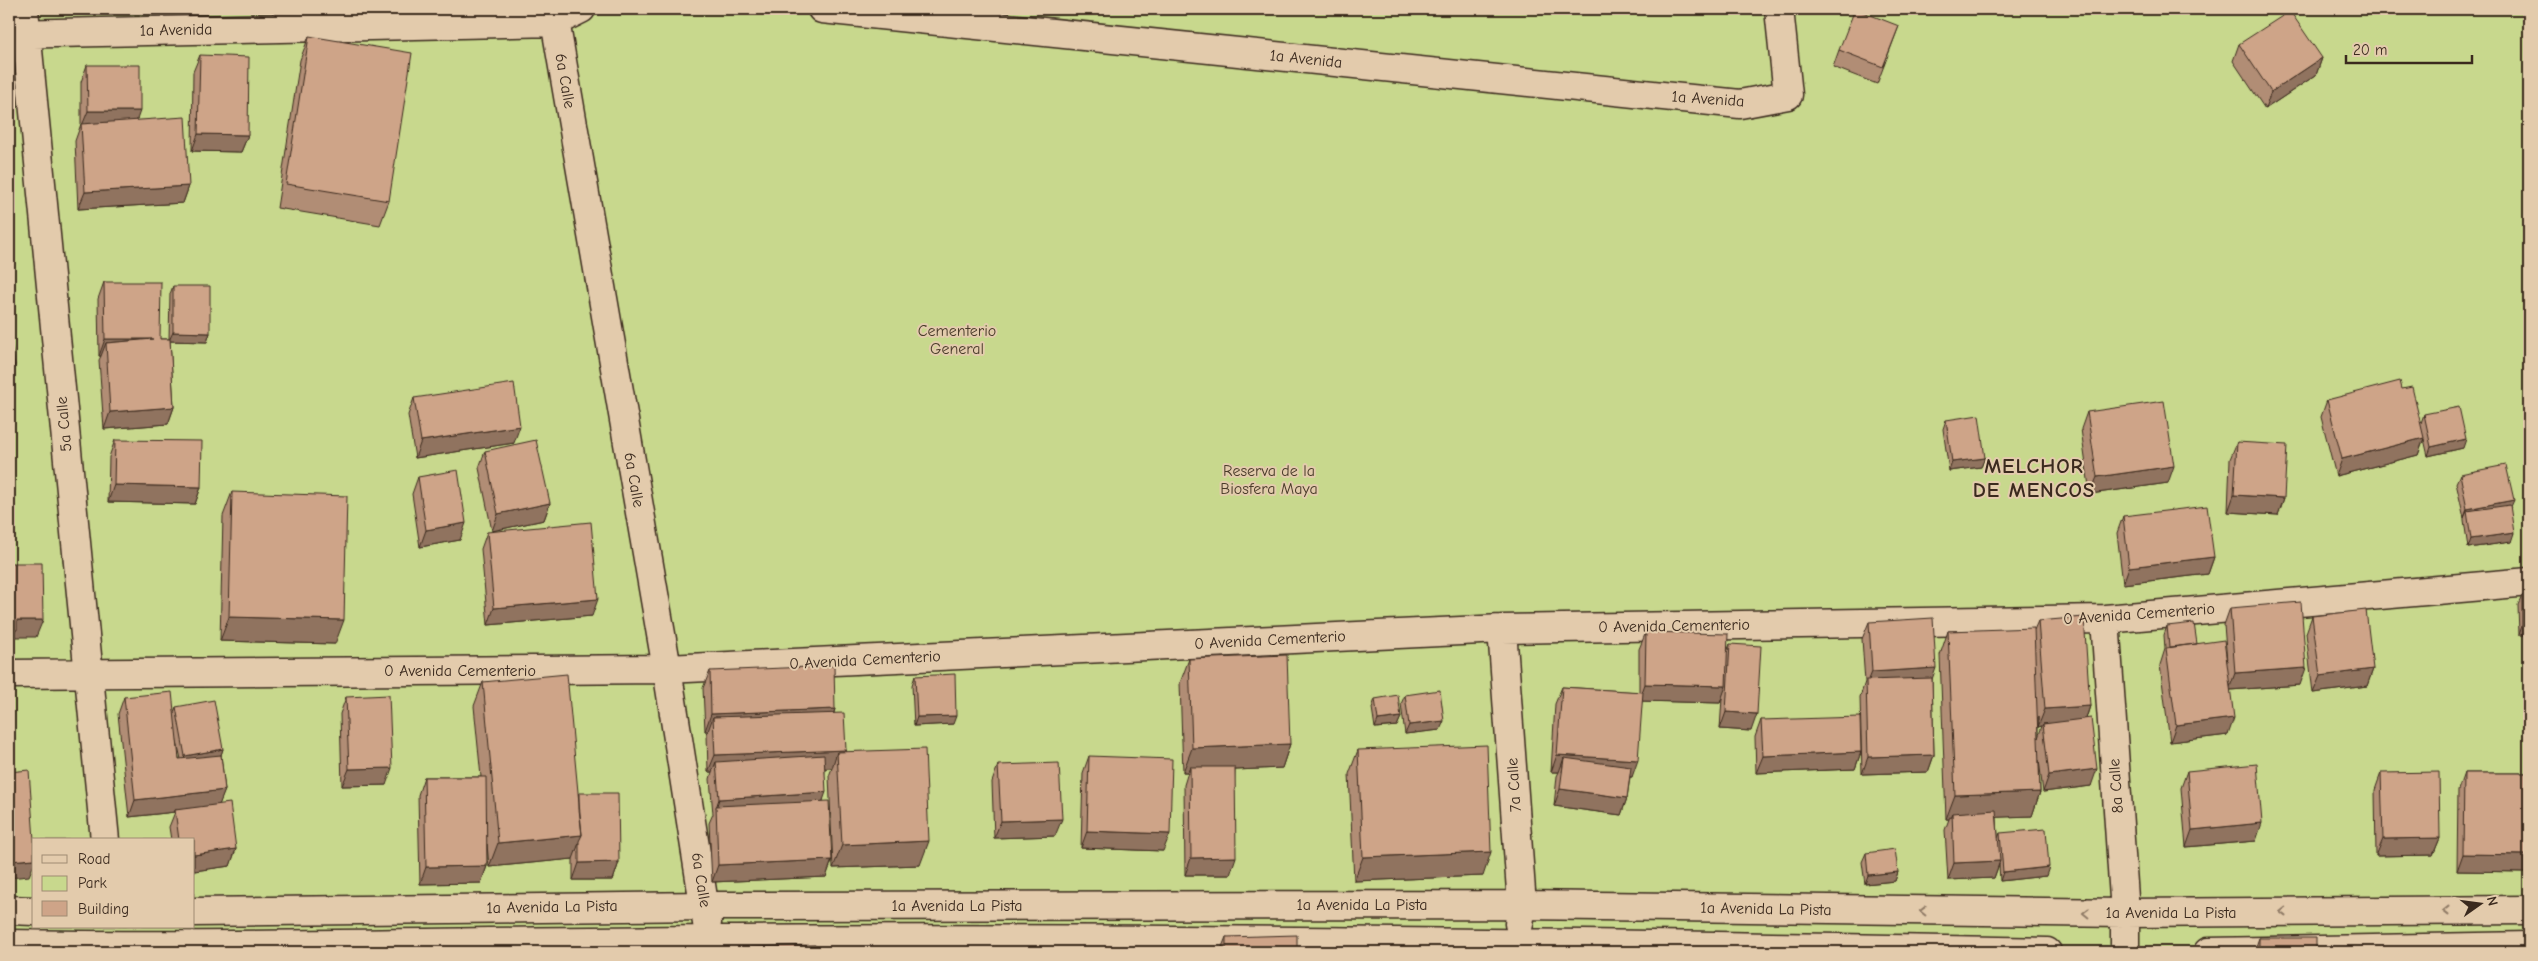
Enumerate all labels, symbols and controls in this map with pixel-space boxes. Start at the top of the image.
street label: 1a Avenida [139,20,213,40]
scale bar [2346,32,2472,64]
text: 20 m [2353,41,2387,59]
street label: 1a Avenida [1269,46,1343,72]
street label: 6a Calle [551,52,579,110]
street label: 1a Avenida [1671,87,1745,111]
park label: Cementerio General [918,322,996,358]
street label: 5a Calle [53,396,75,452]
street label: 6a Calle [620,451,648,509]
district label: MELCHOR DE MENCOS [1973,454,2095,502]
park label: Reserva de la Biosfera Maya [1220,462,1318,498]
street label: 0 Avenida Cementerio [2063,600,2215,628]
street label: 0 Avenida Cementerio [1598,616,1750,636]
street label: 0 Avenida Cementerio [1194,627,1346,653]
street label: 0 Avenida Cementerio [789,647,941,673]
street label: 0 Avenida Cementerio [384,662,536,680]
street label: 7a Calle [1503,757,1525,813]
street label: 8a Calle [2105,758,2127,814]
legend [32,838,195,928]
text: Road [78,850,110,868]
street label: 6a Calle [688,851,714,909]
text: Park [78,874,107,892]
north arrow [2456,878,2506,928]
text: N [2483,894,2501,907]
street label: 1a Avenida La Pista [1296,896,1428,914]
street label: 1a Avenida La Pista [486,897,618,917]
street label: 1a Avenida La Pista [891,897,1023,915]
street label: 1a Avenida La Pista [1700,899,1832,919]
text: Building [78,900,129,918]
street label: 1a Avenida La Pista [2105,904,2237,922]
one-way arrow [1919,906,1926,916]
one-way arrow [2441,906,2449,916]
one-way arrow [2279,907,2286,917]
one-way arrow [2081,908,2089,918]

